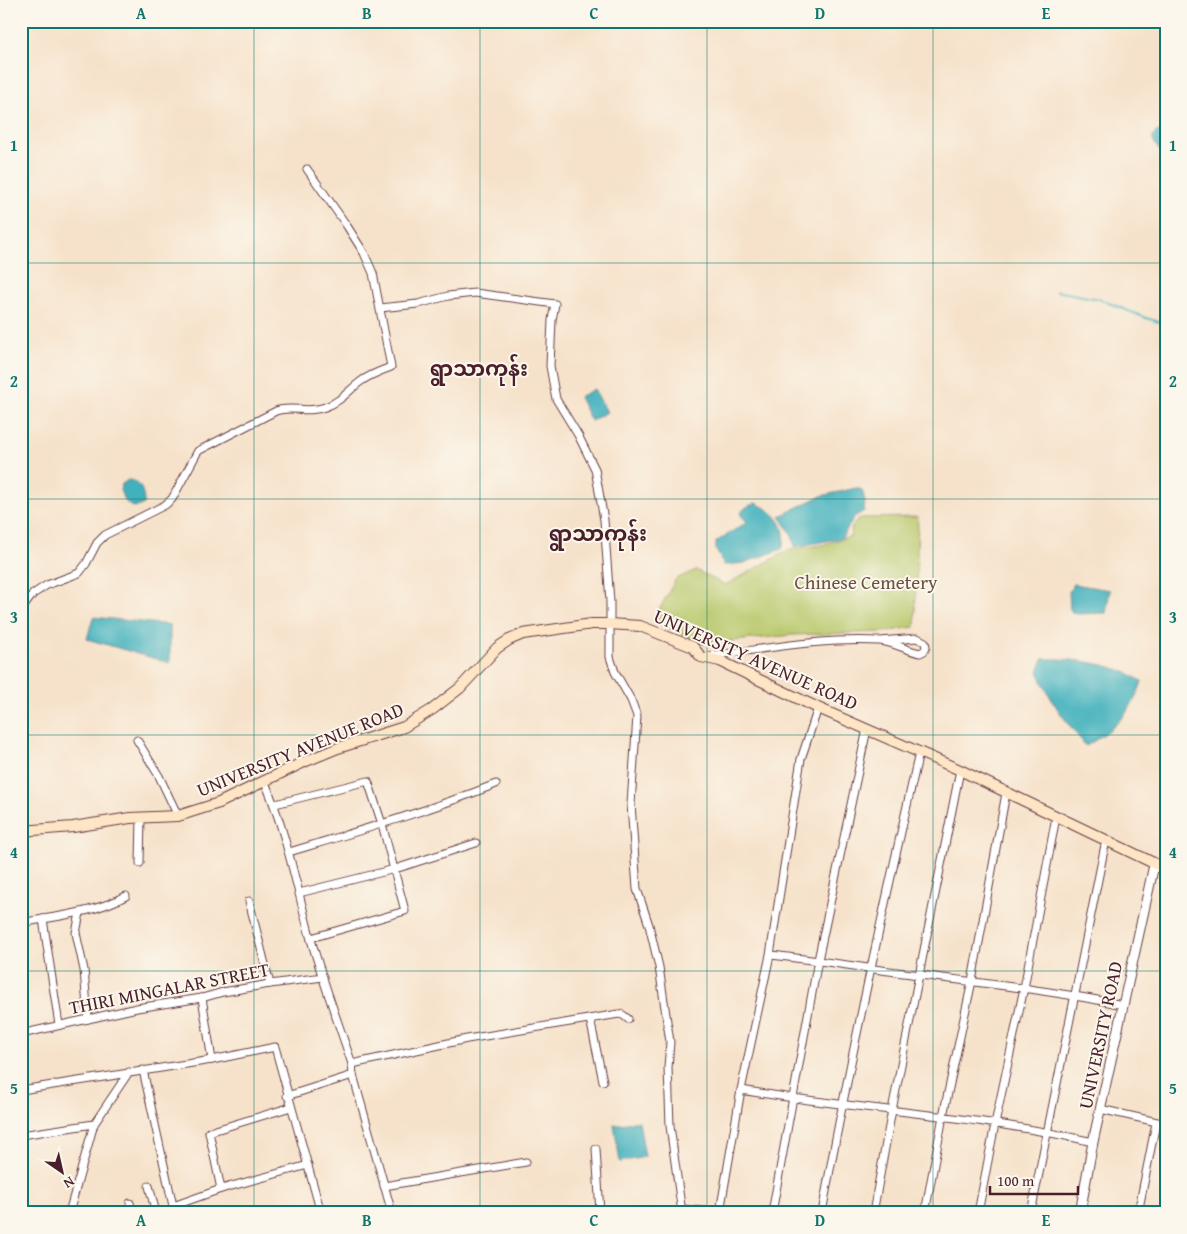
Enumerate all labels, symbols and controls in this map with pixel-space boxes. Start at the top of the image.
text: A [136,1,147,25]
text: B [362,1,372,25]
text: C [589,1,599,25]
text: D [815,1,825,25]
text: E [1042,1,1051,25]
text: 1 [10,133,18,157]
text: 1 [1169,133,1177,157]
district label: ရွာသာကုန်း [430,353,528,386]
text: 2 [10,369,18,393]
text: 2 [1169,369,1177,393]
district label: ရွာသာကုန်း [549,518,647,551]
park label: Chinese Cemetery [794,568,938,596]
street label: UNIVERSITY AVENUE ROAD [649,601,863,717]
text: 3 [10,605,18,629]
text: 3 [1169,605,1177,629]
street label: UNIVERSITY AVENUE ROAD [192,695,408,803]
text: 4 [10,840,18,864]
text: 4 [1169,840,1177,864]
street label: THIRI MINGALAR STREET [67,955,272,1021]
street label: UNIVERSITY ROAD [1071,959,1129,1111]
text: 5 [10,1076,18,1100]
text: 5 [1169,1076,1177,1100]
north arrow [38,1146,88,1196]
scale bar [990,1164,1077,1196]
text: 100 m [997,1170,1035,1191]
text: N [59,1172,79,1194]
text: A [136,1208,147,1232]
text: B [362,1208,372,1232]
text: C [589,1208,599,1232]
text: D [815,1208,825,1232]
text: E [1042,1208,1051,1232]

